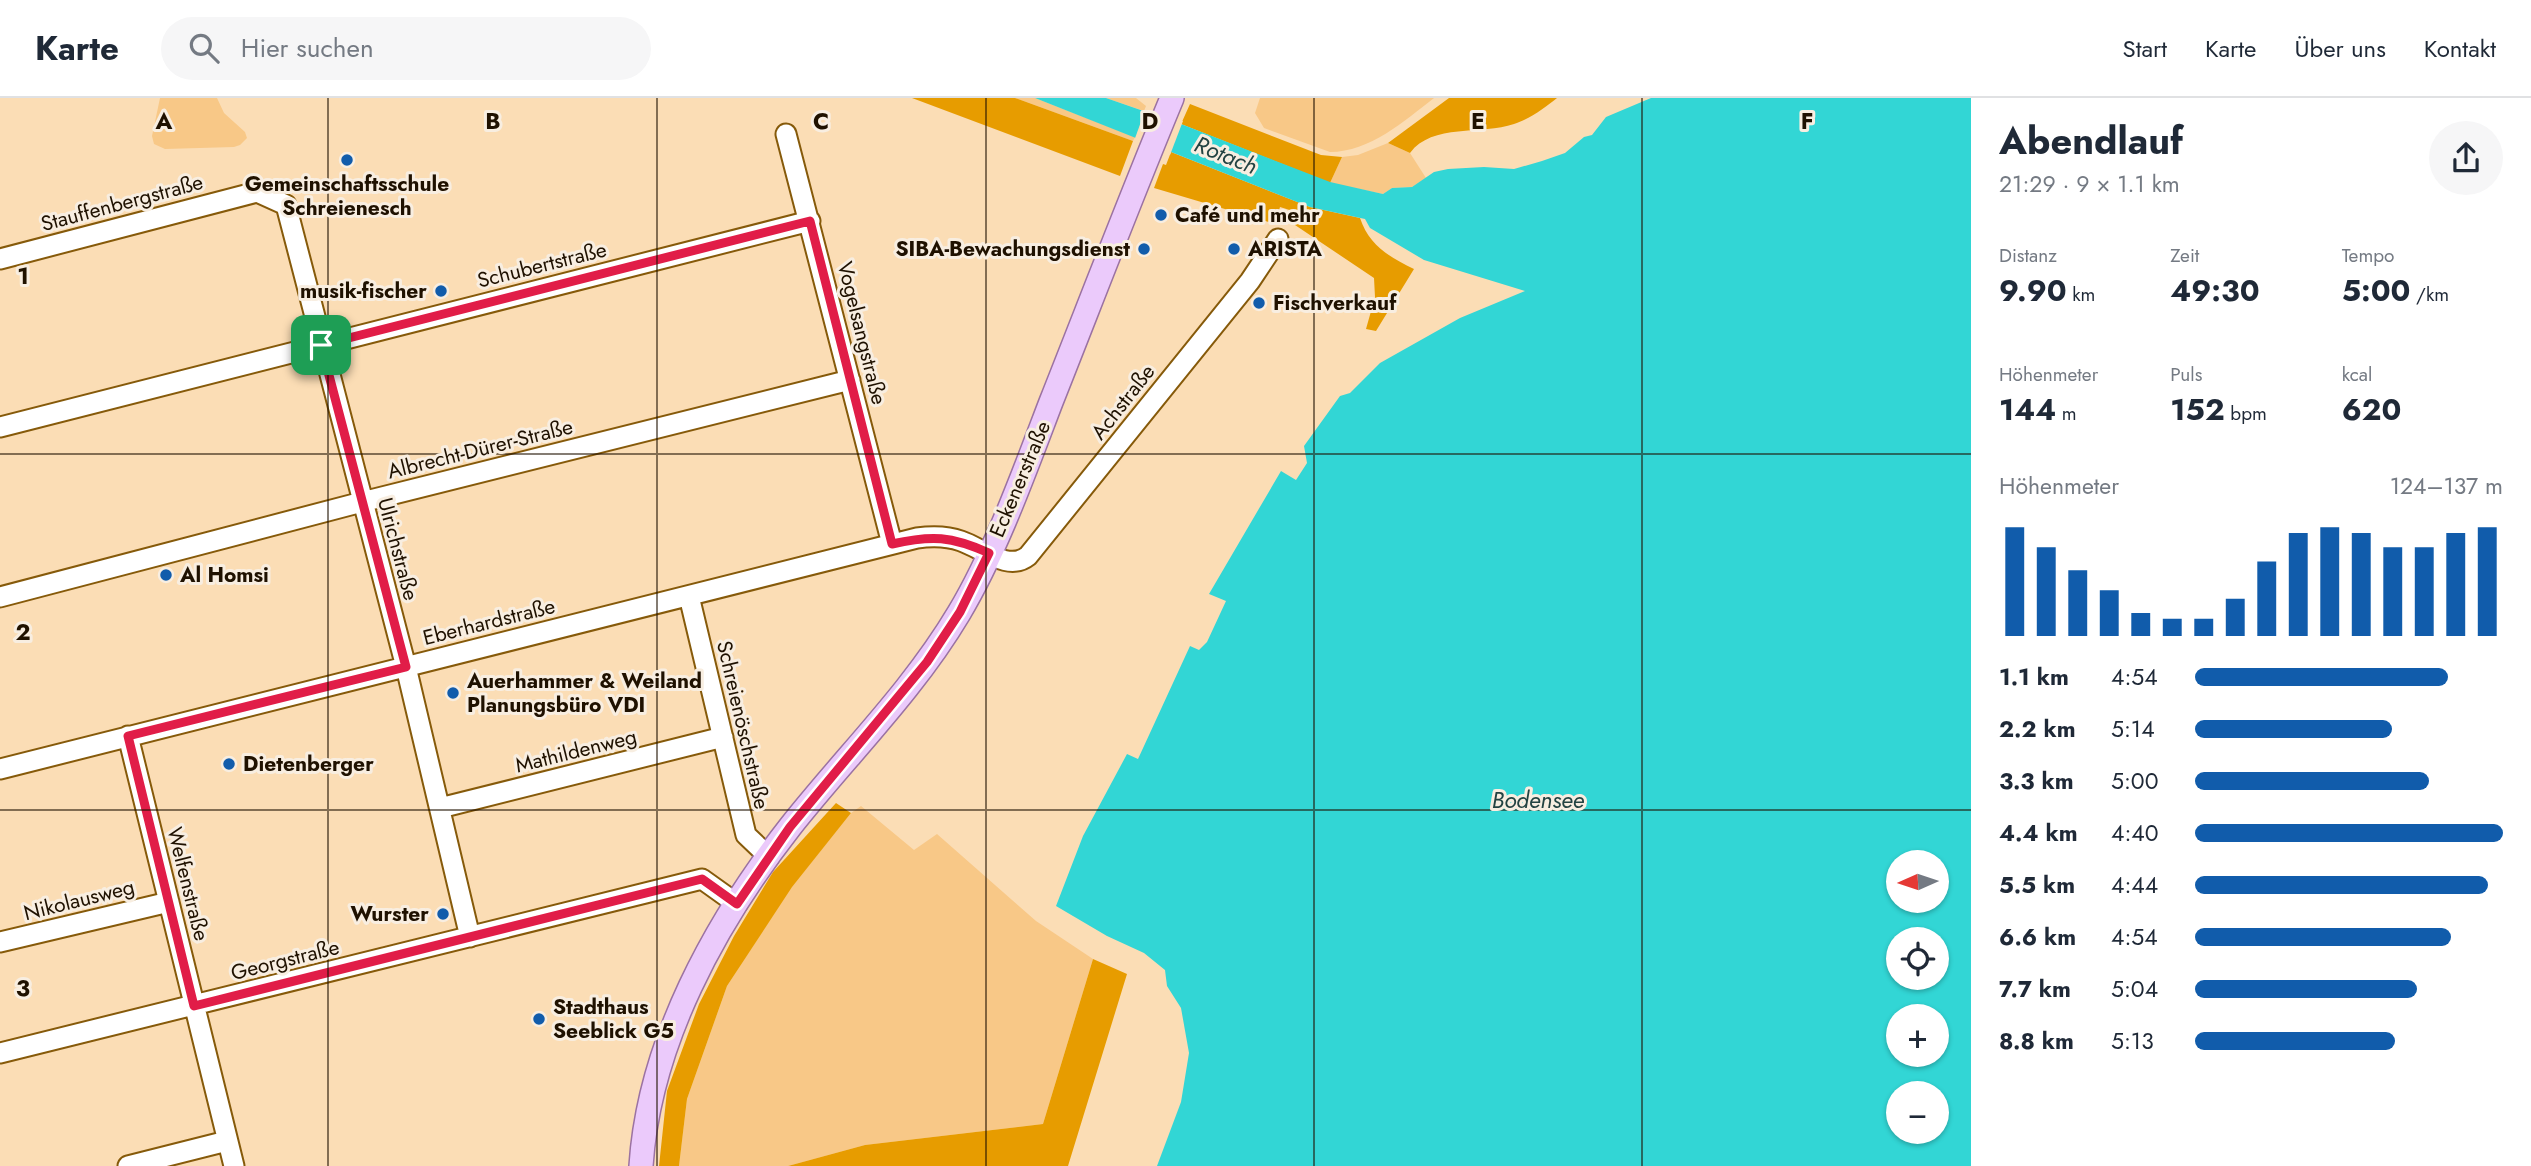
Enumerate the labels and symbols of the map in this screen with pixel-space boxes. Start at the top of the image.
text: A [155,104,173,138]
text: B [485,104,501,138]
text: C [813,104,829,138]
text: D [1142,104,1159,138]
text: E [1471,104,1485,138]
text: F [1801,104,1813,138]
water label: Rotach [1189,127,1263,183]
marker: Gemeinschaftsschule Schreienesch [339,152,355,168]
street label: Stauffenbergstraße [38,167,207,239]
place label: Gemeinschaftsschule Schreienesch [245,169,449,223]
place label: Café und mehr [1175,200,1320,230]
marker: Café und mehr [1153,207,1169,223]
street label: Schubertstraße [474,234,610,296]
place label: SIBA-Bewachungsdienst [895,234,1130,264]
place label: ARISTA [1247,234,1323,264]
marker: SIBA-Bewachungsdienst [1136,241,1152,257]
marker: ARISTA [1226,241,1242,257]
street label: Vogelsangstraße [830,258,894,408]
text: 1 [17,259,29,293]
place label: musik-fischer [300,276,427,306]
marker: musik-fischer [433,283,449,299]
place label: Fischverkauf [1273,288,1397,318]
marker: Fischverkauf [1251,295,1267,311]
pin [291,315,351,375]
street label: Achstraße [1084,358,1162,446]
street label: Albrecht-Dürer-Straße [384,411,576,487]
street label: Eckenerstraße [982,416,1058,542]
street label: Ulrichstraße [370,494,426,604]
place label: Al Homsi [179,560,269,590]
marker: Al Homsi [158,567,174,583]
street label: Eberhardstraße [420,591,558,653]
text: 2 [15,615,31,649]
street label: Schreienöschstraße [709,638,777,812]
place label: Auerhammer & Weiland Planungsbüro VDI [466,666,702,720]
marker: Auerhammer & Weiland Planungsbüro VDI [445,685,461,701]
street label: Mathildenweg [512,721,640,781]
place label: Dietenberger [243,749,374,779]
marker: Dietenberger [221,756,237,772]
water label: Bodensee [1492,783,1585,817]
street label: Welfenstraße [159,824,217,944]
north arrow [1886,850,1950,914]
street label: Nikolausweg [20,872,138,928]
place label: Wurster [350,899,429,929]
marker: Wurster [435,906,451,922]
street label: Georgstraße [228,932,343,988]
text: 3 [16,971,30,1005]
place label: Stadthaus Seeblick G5 [553,992,674,1046]
marker: Stadthaus Seeblick G5 [531,1011,547,1027]

